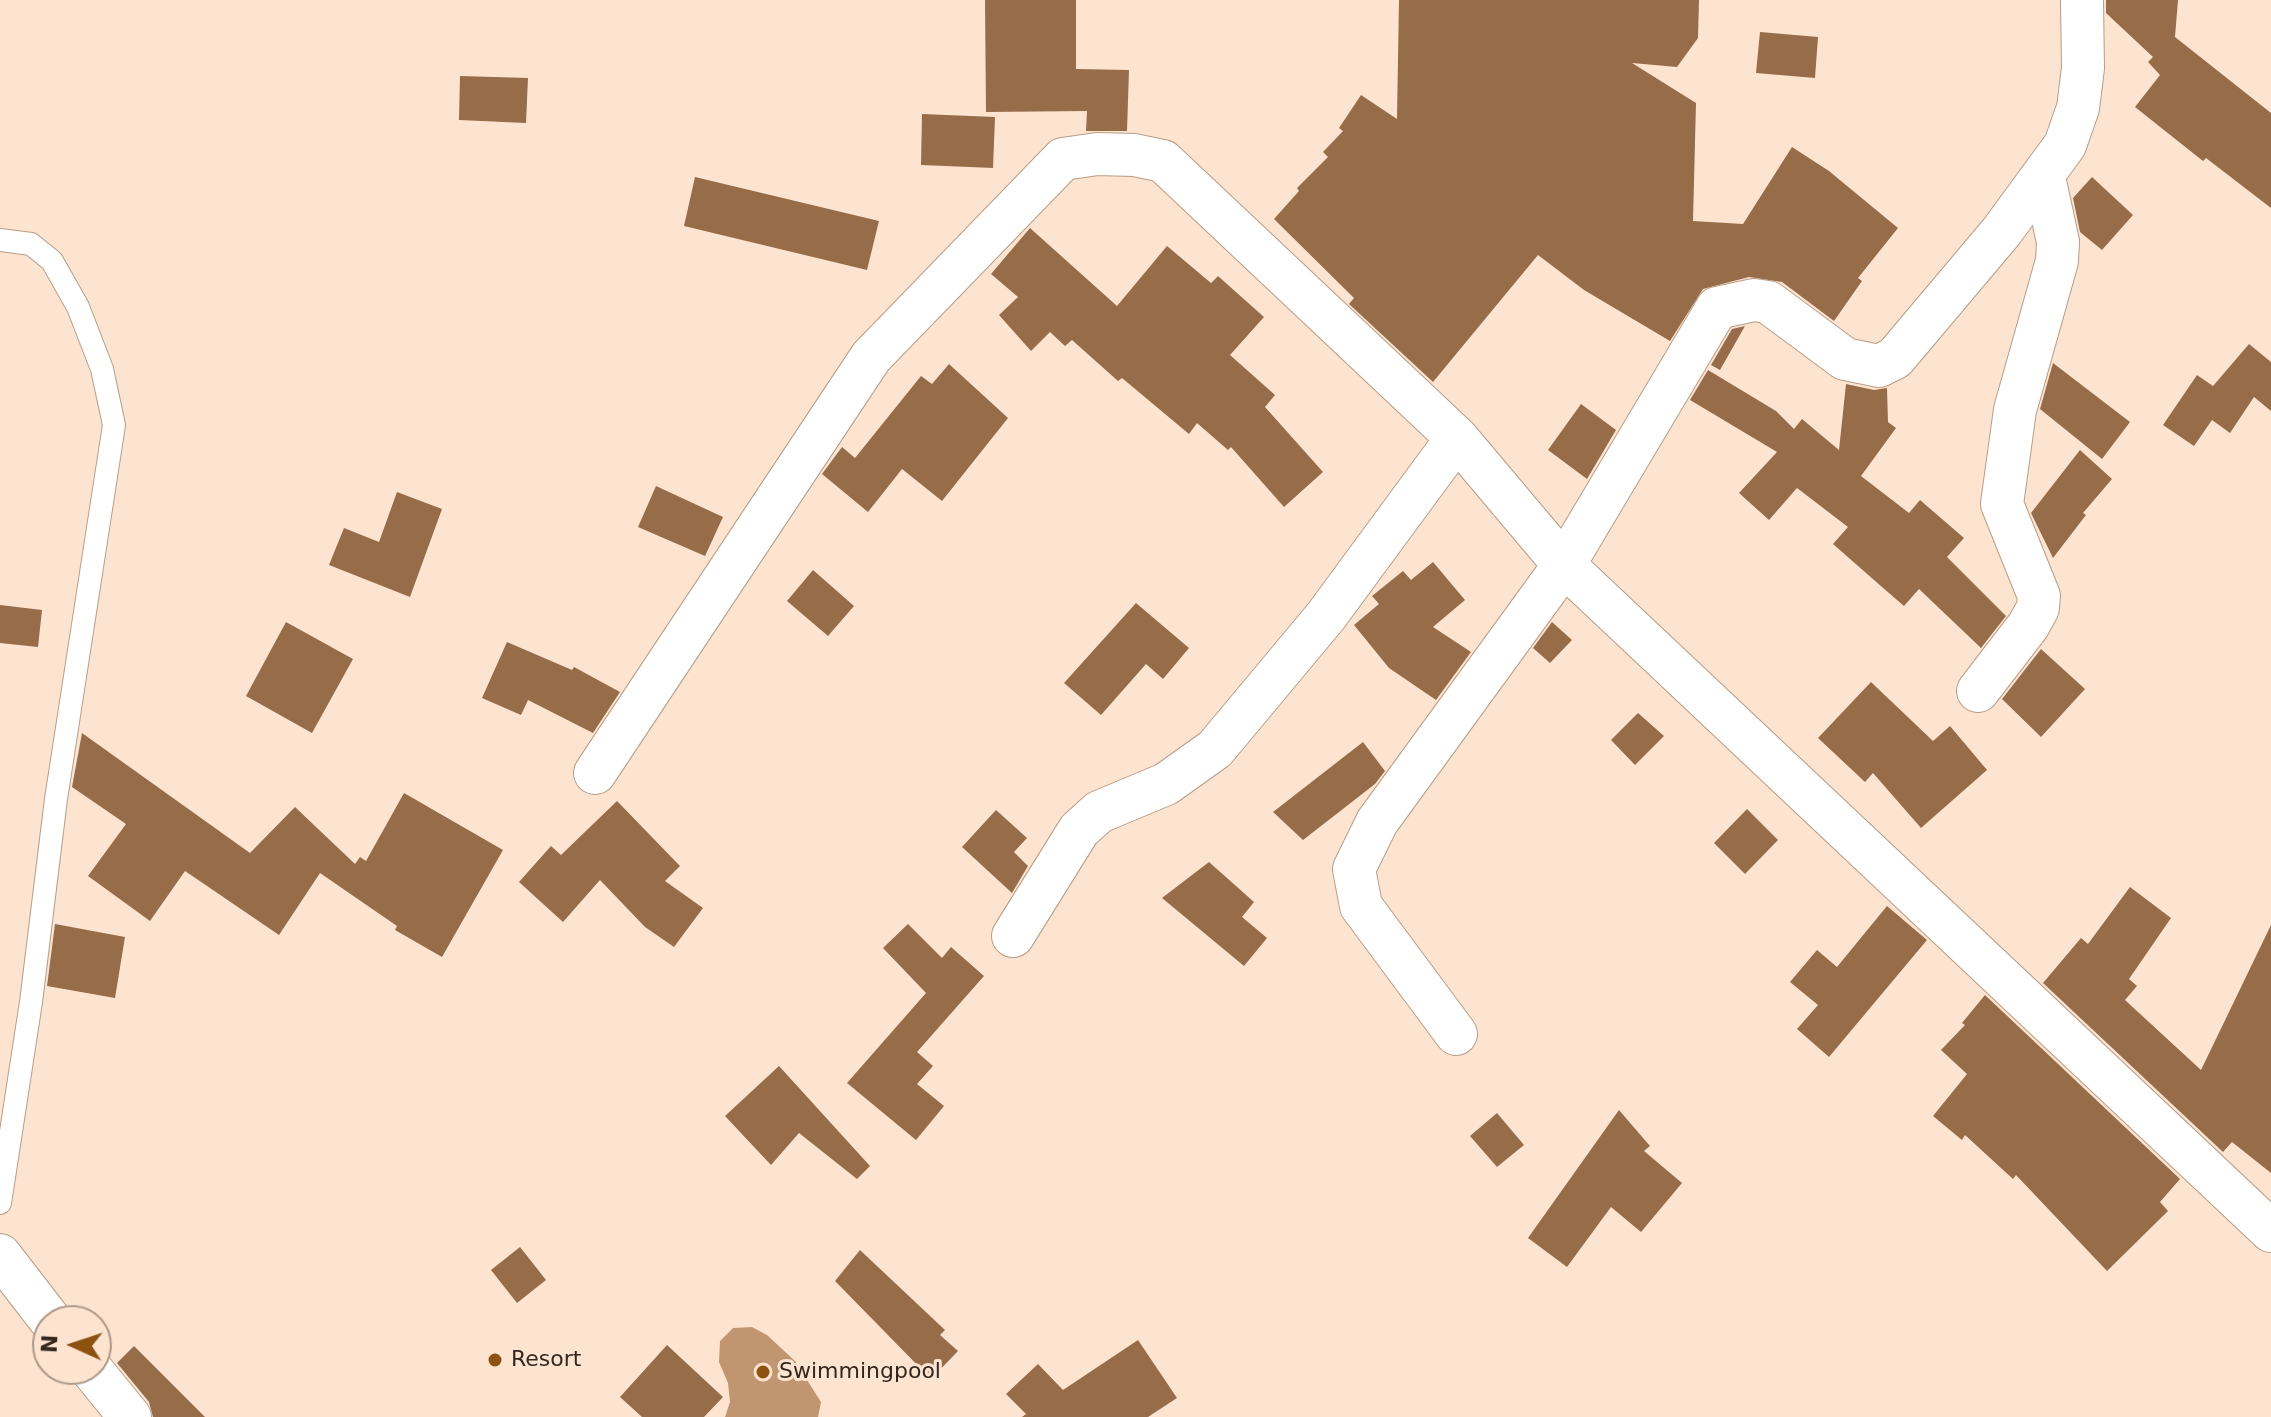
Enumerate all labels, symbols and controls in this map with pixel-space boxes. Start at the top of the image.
north arrow [32,1305,112,1385]
text: N [37,1334,62,1354]
place label: Resort [511,1347,581,1373]
marker: Resort [486,1351,504,1369]
place label: Swimmingpool [779,1359,941,1385]
marker: Swimmingpool [754,1363,772,1381]

